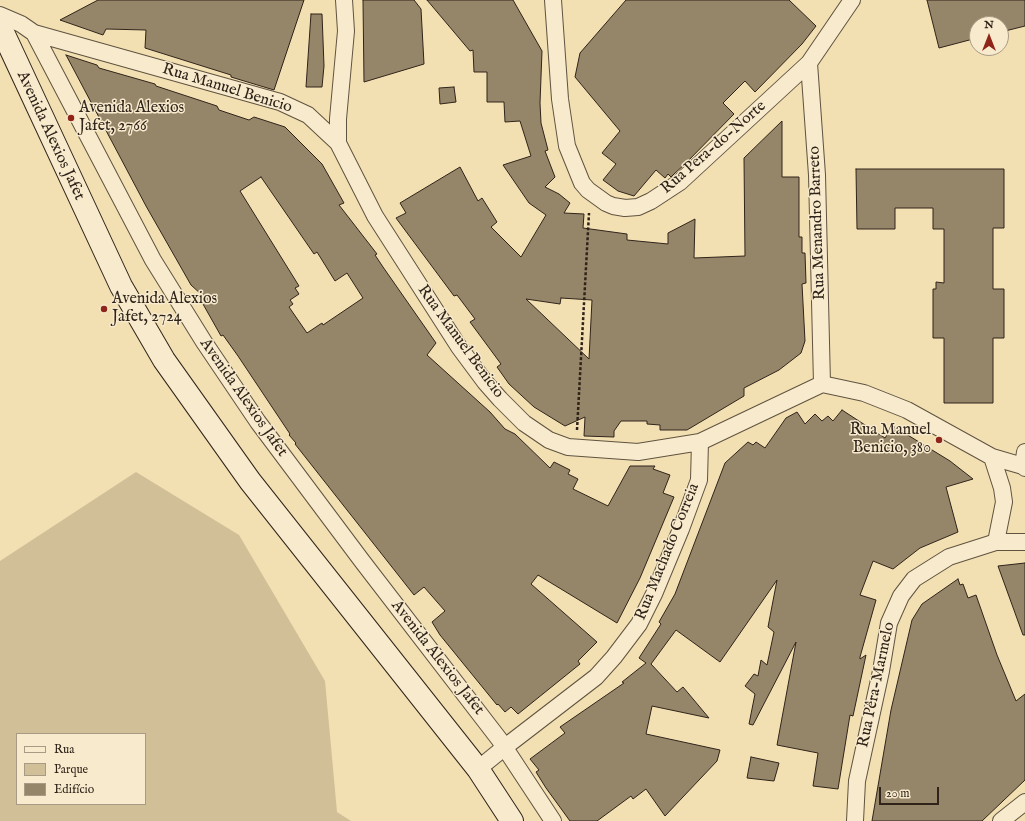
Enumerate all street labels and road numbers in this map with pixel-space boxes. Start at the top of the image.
street label: Rua Manuel Benicio [160,60,294,118]
street label: Avenida Alexios Jafet [12,68,88,204]
street label: Rua Pera-do-Norte [658,97,770,199]
street label: Rua Menandro Barreto [806,146,830,300]
street label: Rua Manuel Benicio [413,282,507,402]
street label: Avenida Alexios Jafet [195,335,291,461]
street label: Rua Machado Correia [632,481,704,623]
street label: Avenida Alexios Jafet [386,597,488,719]
street label: Rua Pêra-Marmelo [854,621,900,749]

